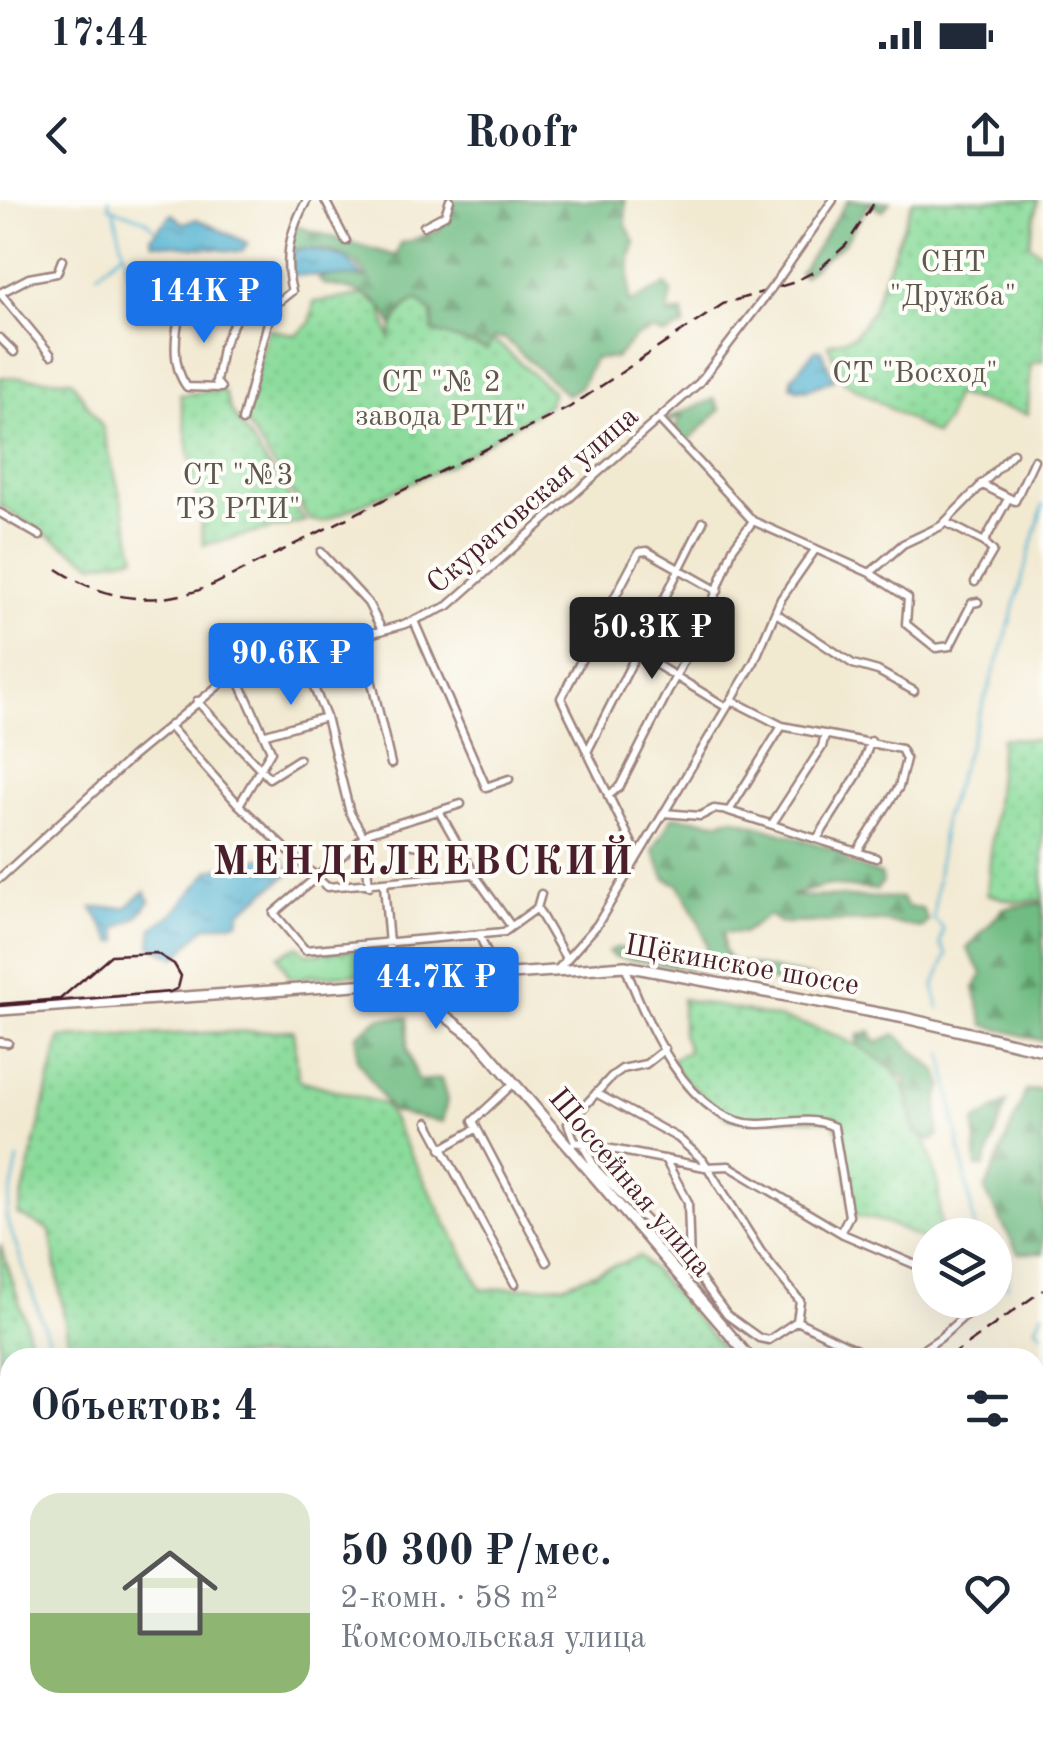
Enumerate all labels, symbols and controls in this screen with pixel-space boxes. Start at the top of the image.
text: 17:44 [50,16,149,54]
icon: back [30,108,85,163]
icon: share [958,108,1013,163]
text: Roofr [465,112,578,157]
park label: СНТ "Дружба" [890,248,1016,312]
pin: 144K ₽ [123,261,285,346]
text: 144K ₽ [148,277,260,309]
park label: СТ "Восход" [832,359,998,389]
park label: СТ "№ 2 завода РТИ" [356,368,526,432]
street label: Скуратовская улица [422,401,645,600]
park label: СТ "№3 ТЗ РТИ" [175,461,301,525]
pin: 50.3K ₽ [560,597,744,682]
text: 50.3K ₽ [592,613,712,645]
pin: 90.6K ₽ [199,623,383,708]
text: 90.6K ₽ [231,639,351,671]
district label: МЕНДЕЛЕЕВСКИЙ [213,835,635,884]
street label: Щёкинское шоссе [622,931,861,1001]
pin: 44.7K ₽ [344,947,528,1032]
text: 44.7K ₽ [376,963,496,995]
street label: Шоссейная улица [542,1083,717,1283]
map controls [912,1218,1012,1318]
button: layers [912,1218,1012,1318]
icon: filters [960,1381,1015,1436]
text: Объектов: 4 [30,1387,258,1429]
text: 50 300 ₽/мес. [340,1532,612,1574]
icon: home [110,1533,230,1653]
icon: heart [960,1566,1015,1621]
text: 2-комн. · 58 m² [340,1583,558,1615]
text: Комсомольская улица [340,1623,646,1655]

